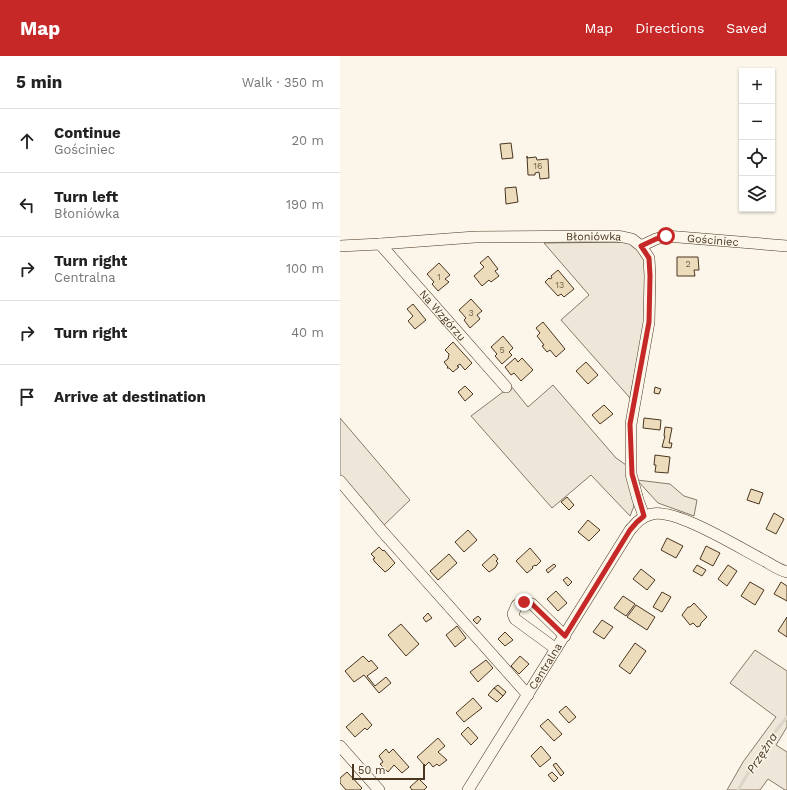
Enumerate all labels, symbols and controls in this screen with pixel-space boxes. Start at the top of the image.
text: Map [20,17,60,40]
text: Map [585,20,613,36]
text: Directions [635,20,704,36]
text: Saved [726,20,767,36]
map controls [739,68,775,212]
button: + [739,68,775,104]
text: 5 min [16,72,62,92]
text: Walk · 350 m [242,75,324,90]
button: − [739,104,775,140]
text: Continue [54,124,121,142]
icon: ahead [16,130,38,152]
text: 20 m [292,133,324,148]
button: locate [739,140,775,176]
text: Gościniec [54,142,115,157]
house number: 16 [534,161,542,171]
button: layers [739,176,775,212]
text: Turn left [54,188,118,206]
icon: left [16,194,38,216]
text: 190 m [286,197,324,212]
text: Błoniówka [54,206,120,221]
route start [657,227,675,245]
street label: Błoniówka [566,229,622,243]
street label: Gościniec [687,231,739,248]
text: Turn right [54,252,127,270]
icon: right [16,258,38,280]
house number: 2 [685,259,691,269]
text: 100 m [286,261,324,276]
text: Centralna [54,270,116,285]
house number: 1 [437,272,441,282]
house number: 13 [556,280,564,290]
street label: Na Wzgórzu [417,287,469,343]
house number: 3 [468,308,474,318]
icon: right [16,322,38,344]
text: Turn right [54,324,127,342]
text: 40 m [291,325,324,340]
house number: 5 [499,345,505,355]
icon: arrive [16,386,38,408]
text: Arrive at destination [54,388,206,406]
route end [515,593,533,611]
street label: Centralna [526,640,565,692]
water label: Przężna [744,730,781,776]
scale bar [352,762,425,781]
text: 50 m [358,764,385,777]

